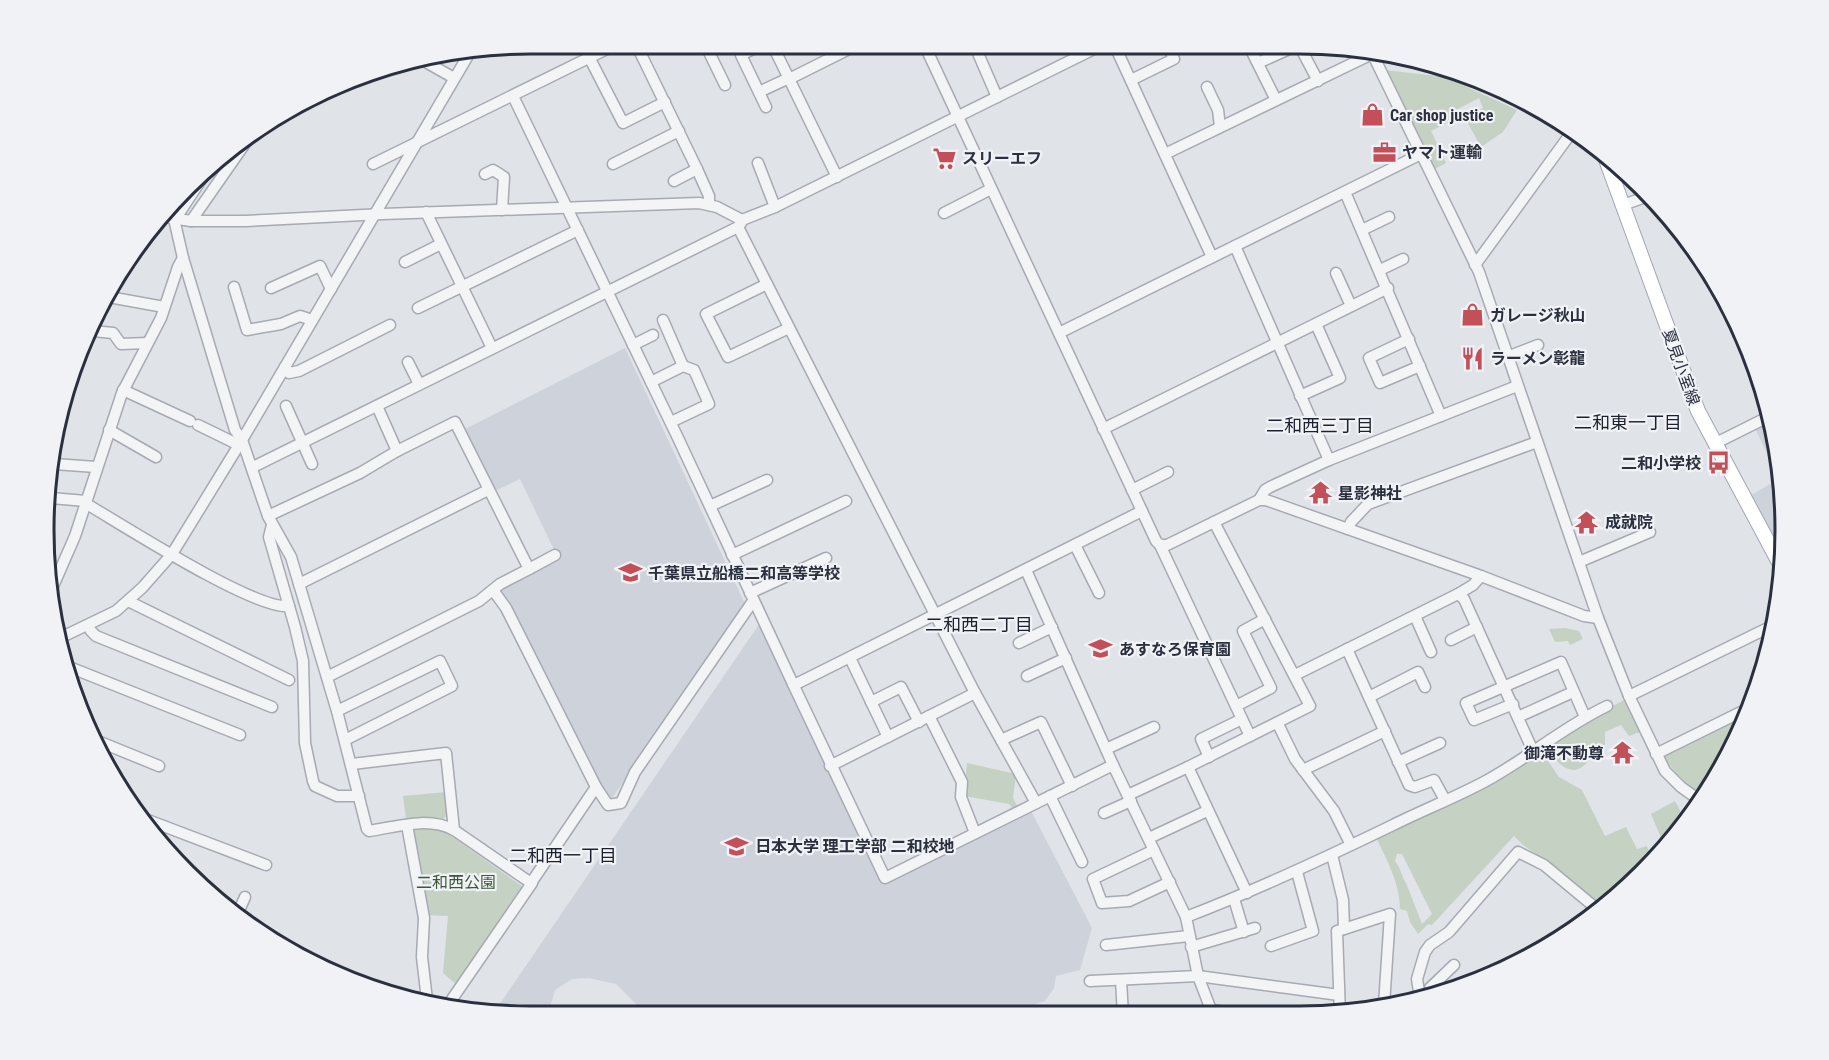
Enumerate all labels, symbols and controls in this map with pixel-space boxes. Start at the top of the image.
shop icon: Car shop justice [1359,102,1385,128]
place label: Car shop justice [1390,106,1494,125]
office icon: ヤマト運輸 [1371,139,1397,165]
place label: ヤマト運輸 [1402,143,1482,162]
supermarket icon: スリーエフ [931,145,957,171]
place label: スリーエフ [962,149,1042,168]
shop icon: ガレージ秋山 [1459,302,1485,328]
place label: ガレージ秋山 [1490,306,1586,325]
street label: 夏見小室線 [1658,326,1704,408]
restaurant icon: ラーメン彰龍 [1459,345,1485,371]
place label: ラーメン彰龍 [1490,349,1585,368]
district label: 二和東一丁目 [1574,412,1682,433]
district label: 二和西三丁目 [1266,415,1374,436]
bus stop icon: 二和小学校 [1706,450,1732,476]
place label: 二和小学校 [1621,454,1701,473]
temple icon: 星影神社 [1307,480,1333,506]
place label: 星影神社 [1338,484,1402,503]
temple icon: 成就院 [1574,509,1600,535]
place label: 成就院 [1605,513,1653,532]
school or university icon: 千葉県立船橋二和高等学校 [617,560,643,586]
place label: 千葉県立船橋二和高等学校 [648,564,840,583]
district label: 二和西二丁目 [925,614,1033,635]
school or university icon: あすなろ保育園 [1088,636,1114,662]
place label: あすなろ保育園 [1119,640,1231,659]
temple icon: 御滝不動尊 [1609,740,1635,766]
place label: 御滝不動尊 [1524,744,1604,763]
school or university icon: 日本大学 理工学部 二和校地 [724,833,750,859]
place label: 日本大学 理工学部 二和校地 [755,837,954,856]
district label: 二和西一丁目 [509,845,617,866]
park label: 二和西公園 [416,873,496,892]

